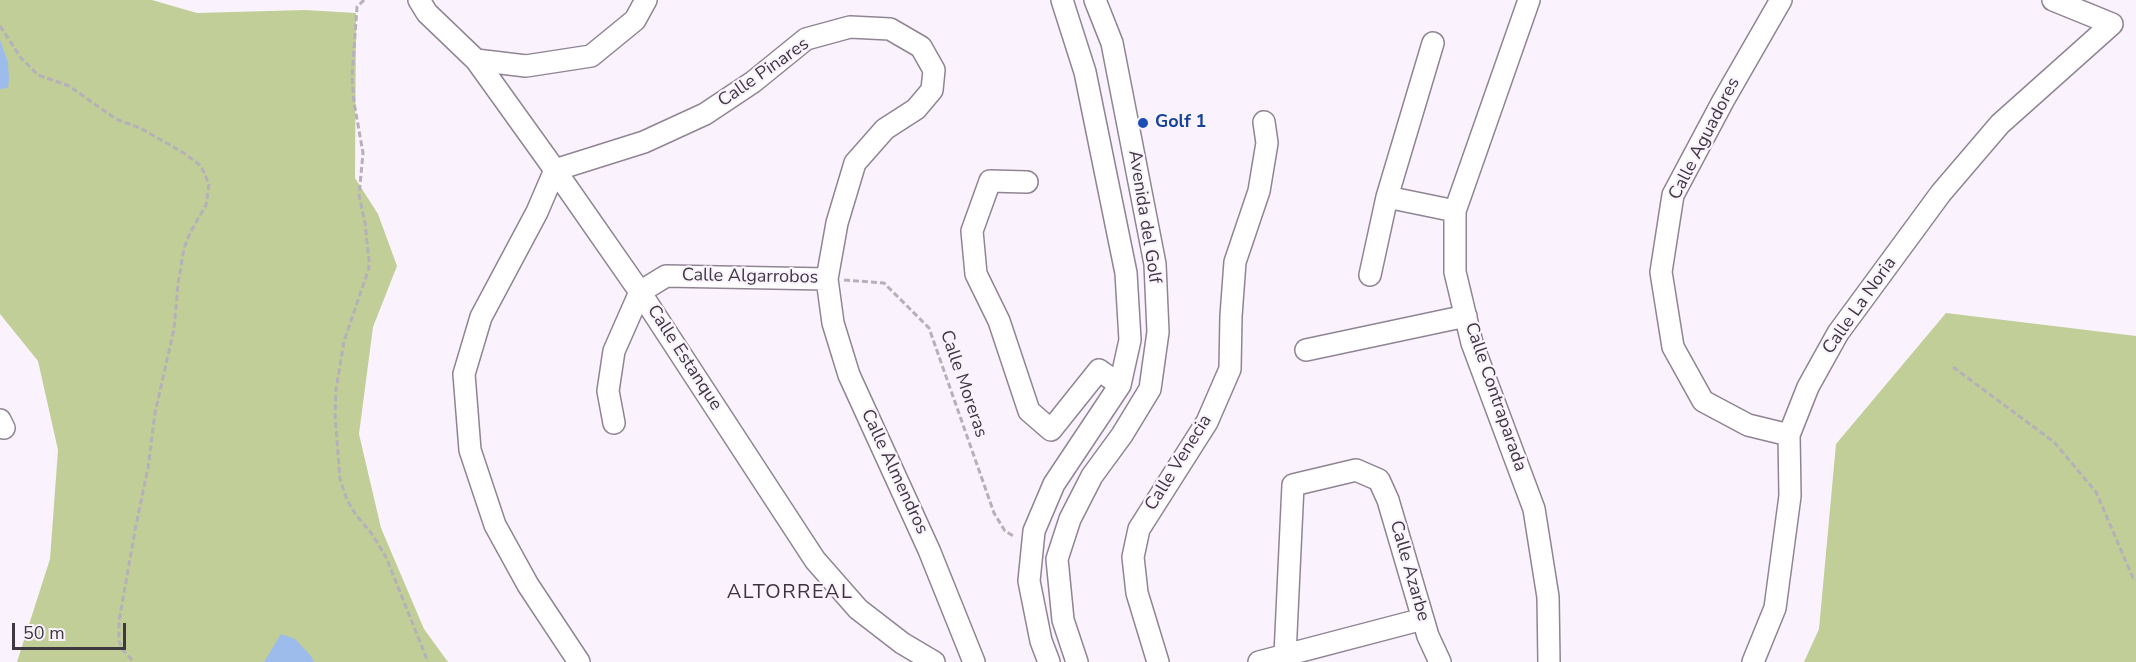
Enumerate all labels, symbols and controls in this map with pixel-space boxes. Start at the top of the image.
street label: Calle Pinares [714,34,814,112]
street label: Calle Aguadores [1665,74,1745,204]
place label: Golf 1 [1155,112,1206,134]
marker: Golf 1 [1136,116,1150,130]
street label: Avenida del Golf [1123,149,1165,285]
street label: Calle La Noria [1819,253,1901,359]
street label: Calle Algarrobos [682,265,818,289]
street label: Calle Estanque [642,301,726,415]
street label: Calle Contraparada [1459,320,1531,474]
street label: Calle Moreras [935,328,991,440]
street label: Calle Almendros [856,406,932,538]
street label: Calle Venecia [1141,411,1217,515]
street label: Calle Azarbe [1384,518,1434,624]
district label: ALTORREAL [727,581,853,605]
scale bar [15,611,129,649]
text: 50 m [23,621,65,645]

